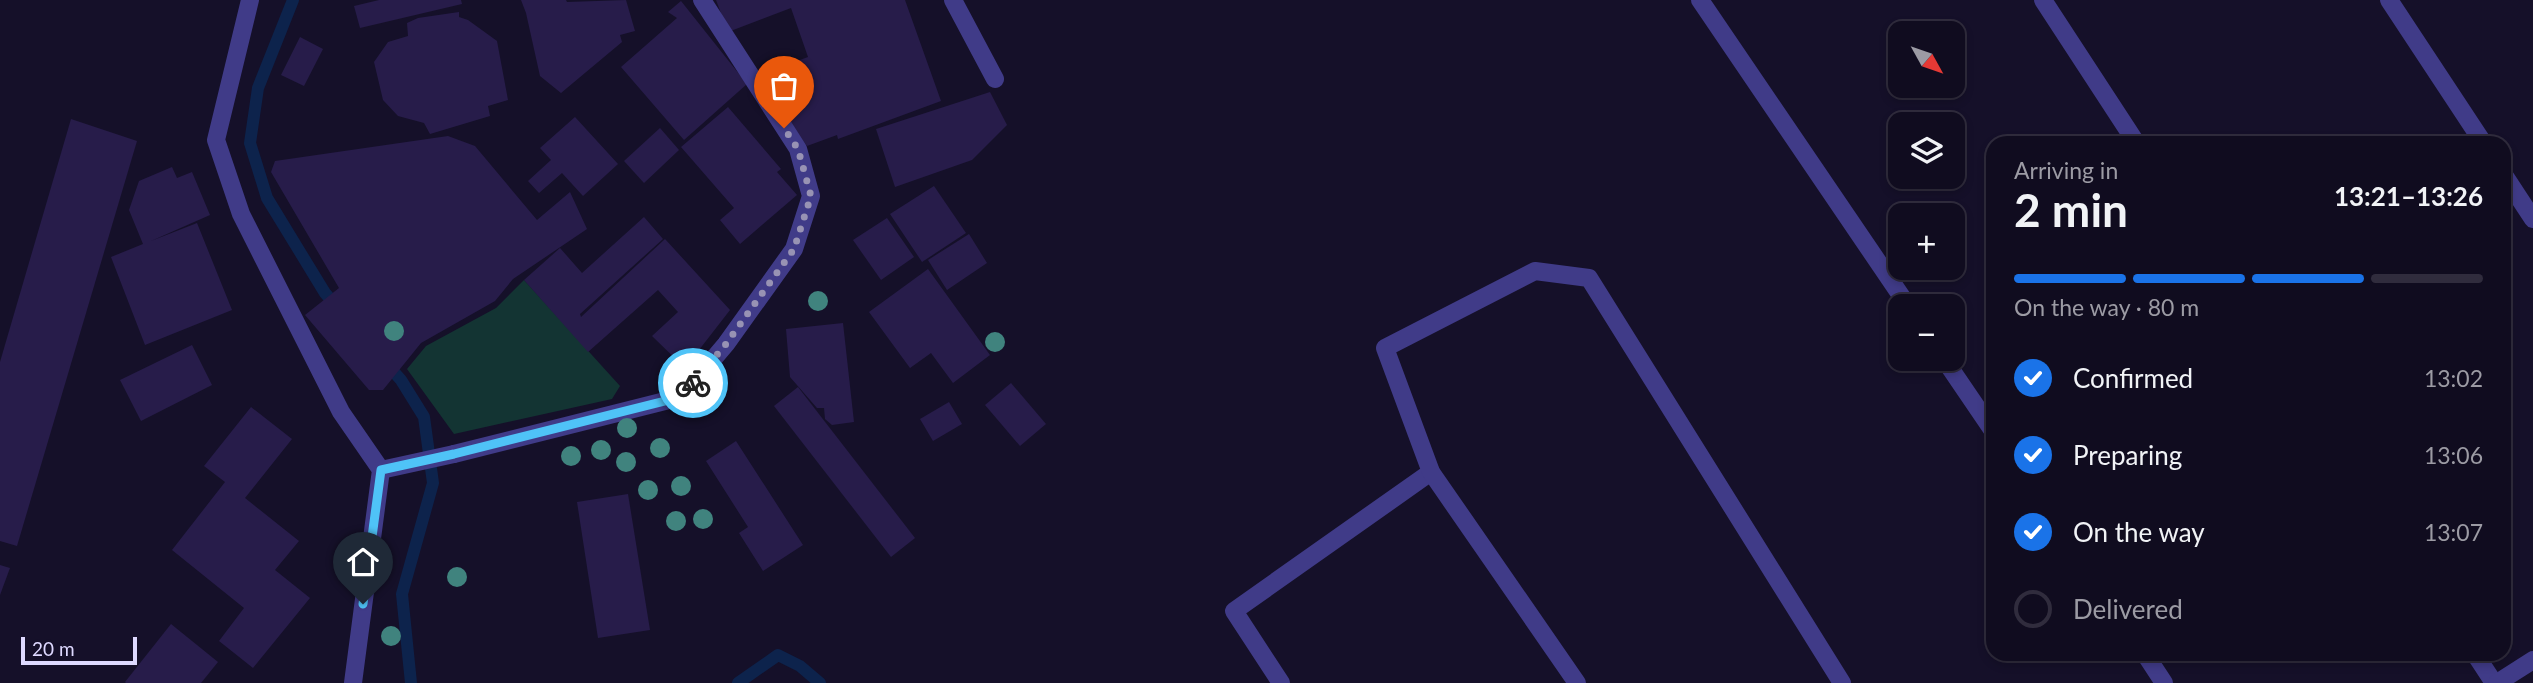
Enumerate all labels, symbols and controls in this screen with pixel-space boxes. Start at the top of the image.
north arrow [1888,21,1965,98]
map controls [1888,21,1965,371]
pin [754,56,814,128]
icon: bag [765,67,803,105]
button: layers [1888,112,1965,189]
text: Arriving in [2014,156,2118,184]
text: 13:21–13:26 [2334,180,2483,212]
text: 2 min [2014,182,2128,237]
button: + [1888,203,1965,280]
text: On the way · 80 m [2014,293,2199,321]
button: − [1888,294,1965,371]
courier [658,348,728,418]
icon: check [2014,359,2052,397]
text: Confirmed [2073,362,2193,394]
icon: bike [674,364,712,402]
text: 13:02 [2424,364,2483,392]
icon: check [2014,436,2052,474]
text: Preparing [2073,439,2182,471]
text: 13:06 [2424,441,2483,469]
icon: check [2014,513,2052,551]
text: On the way [2073,516,2205,548]
text: 13:07 [2424,518,2483,546]
pin [333,532,393,604]
icon: home [344,543,382,581]
text: Delivered [2073,593,2183,625]
scale bar [21,634,136,666]
text: 20 m [32,637,75,660]

